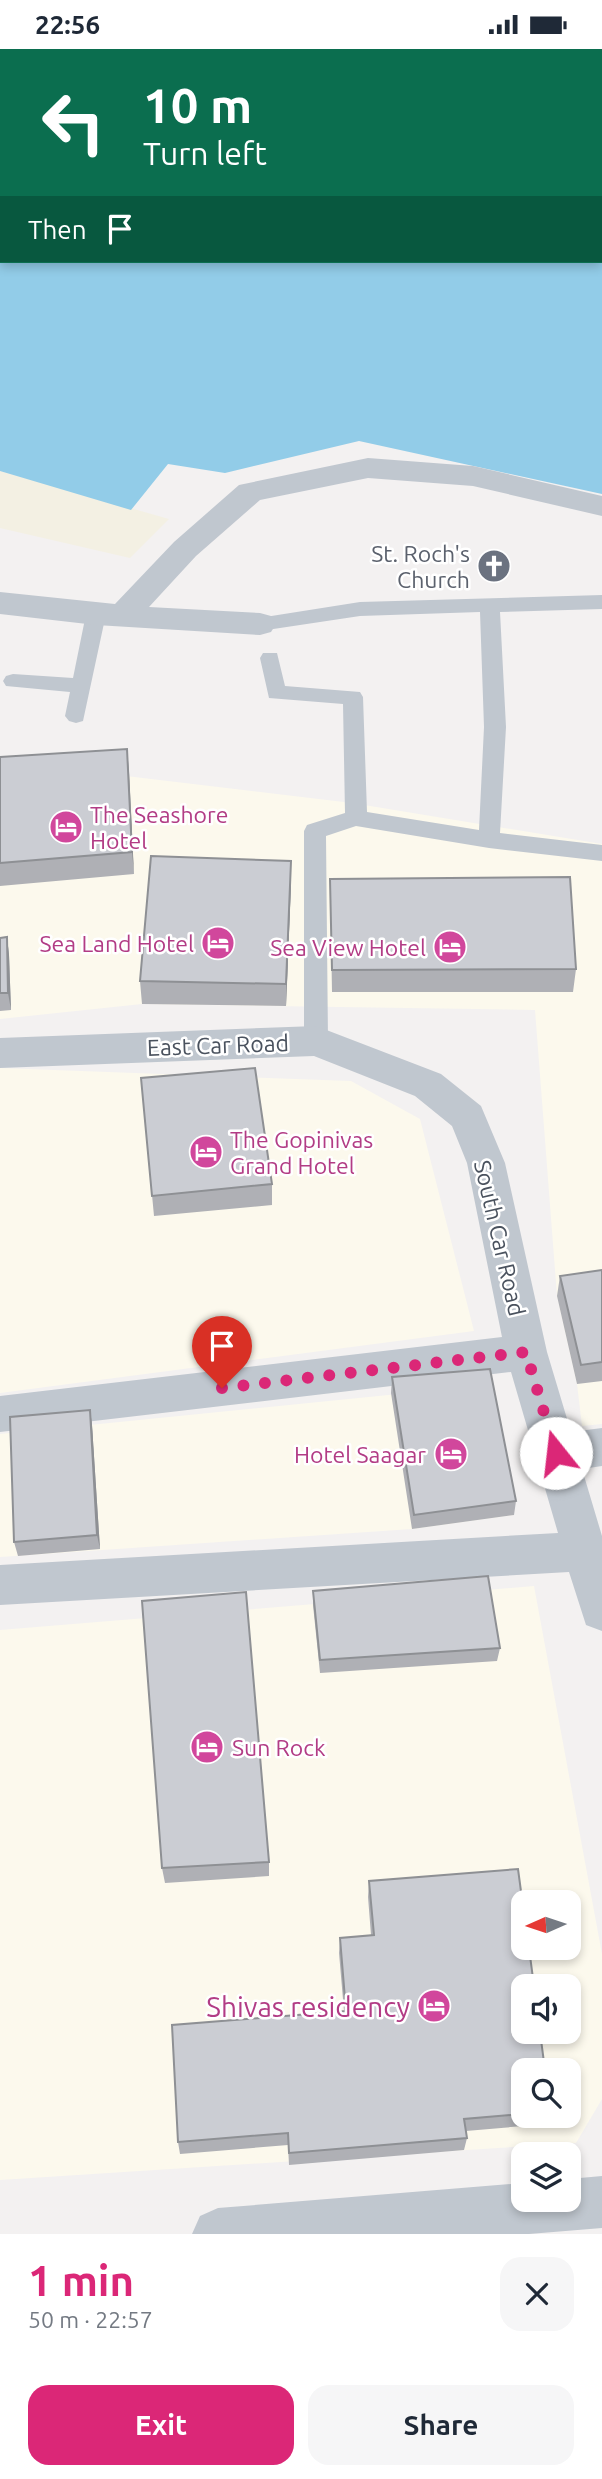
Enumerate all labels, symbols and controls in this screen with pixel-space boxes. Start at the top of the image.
text: 22:56 [35,10,100,39]
icon: left [28,77,119,168]
text: 10 m [143,77,252,132]
text: Turn left [143,135,267,171]
icon: arrive [101,210,139,248]
text: Then [28,215,87,244]
place label: St. Roch's Church [371,541,470,592]
church icon: St. Roch's Church [475,547,513,585]
place label: The Seashore Hotel [90,802,228,853]
hotel icon: The Seashore Hotel [47,808,85,846]
hotel icon: Sea Land Hotel [199,924,237,962]
hotel icon: Sea View Hotel [431,928,469,966]
place label: Sea Land Hotel [40,931,194,956]
place label: Sea View Hotel [270,935,426,960]
street label: East Car Road [147,1030,289,1060]
place label: The Gopinivas Grand Hotel [230,1127,373,1178]
hotel icon: The Gopinivas Grand Hotel [187,1133,225,1171]
street label: South Car Road [470,1158,530,1318]
pin [192,1316,252,1388]
icon: arrive [203,1327,241,1365]
position arrow [519,1416,593,1490]
hotel icon: Hotel Saagar [432,1435,470,1473]
place label: Hotel Saagar [294,1442,426,1467]
hotel icon: Sun Rock [188,1728,226,1766]
place label: Sun Rock [232,1735,326,1760]
north arrow [511,1890,581,1960]
map controls [511,1890,581,2212]
button: sound [511,1974,581,2044]
hotel icon: Shivas residency [415,1987,453,2025]
place label: Shivas residency [206,1991,410,2022]
button: search [511,2058,581,2128]
button: layers [511,2142,581,2212]
text: 1 min [28,2257,134,2304]
button: close [500,2257,574,2331]
text: 50 m · 22:57 [28,2307,153,2332]
button: Exit [28,2385,294,2465]
button: Share [308,2385,574,2465]

